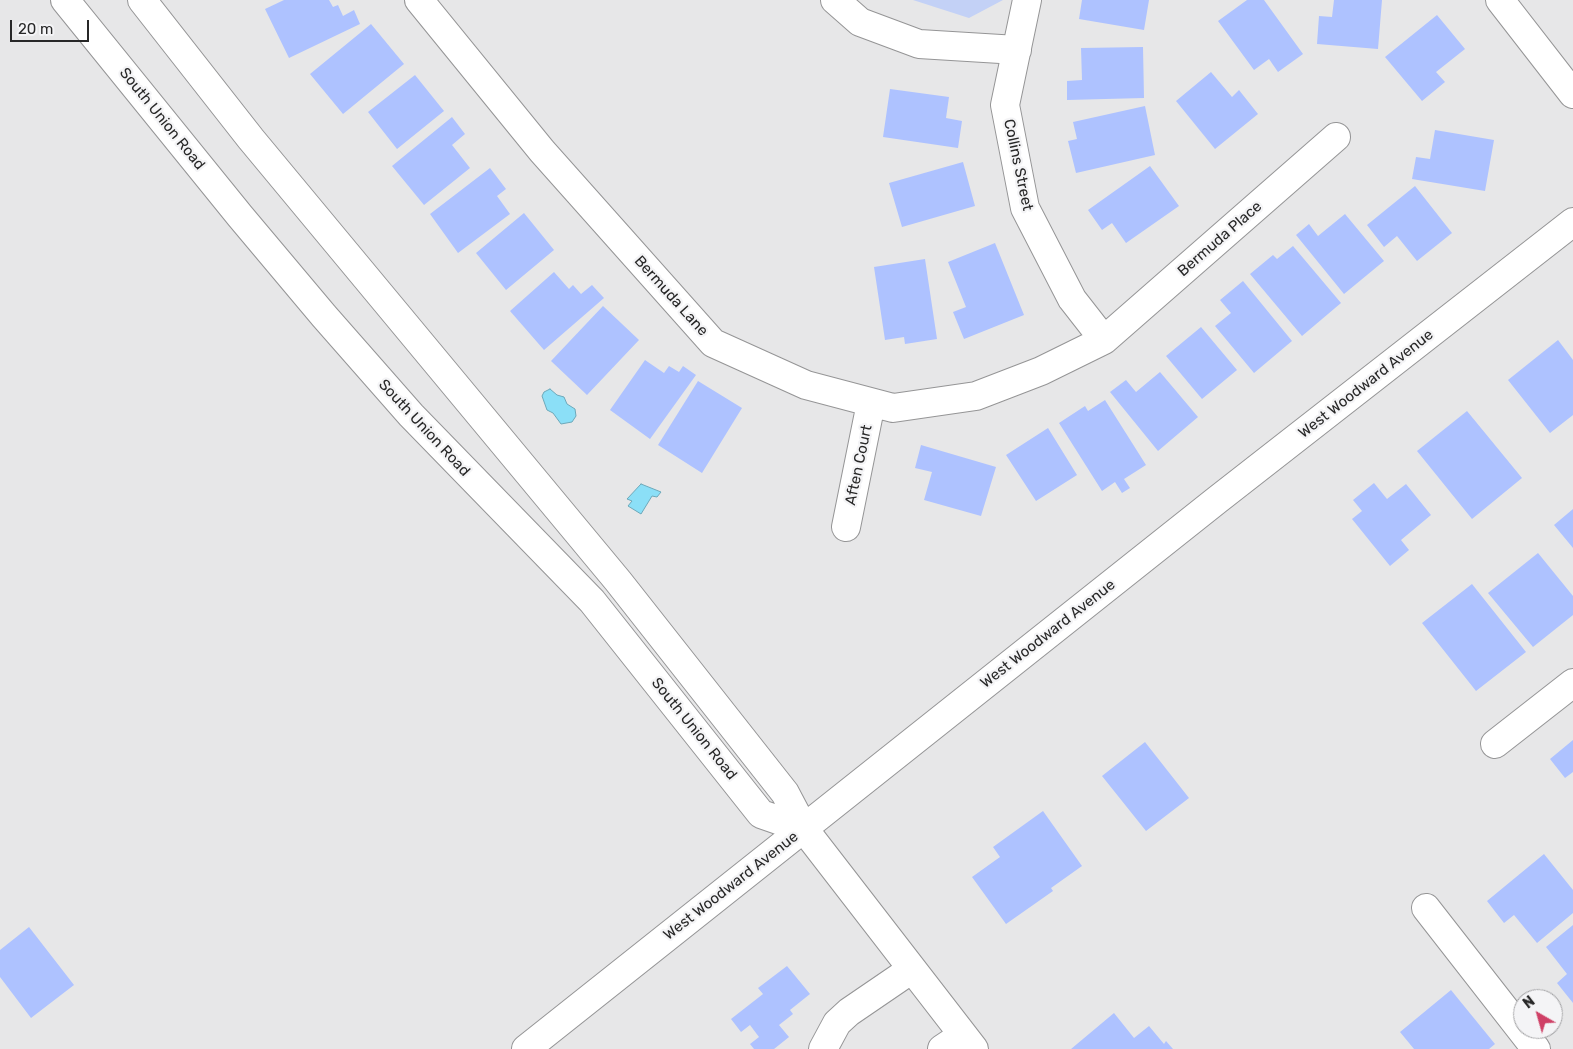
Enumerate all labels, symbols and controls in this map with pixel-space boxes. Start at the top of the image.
scale bar [12,10,91,42]
text: 20 m [18,20,53,38]
street label: South Union Road [115,64,209,174]
street label: Collins Street [999,117,1037,213]
street label: Bermuda Place [1174,198,1266,280]
street label: Bermuda Lane [630,252,712,340]
street label: West Woodward Avenue [1295,326,1437,442]
street label: South Union Road [375,376,473,480]
street label: Aften Court [842,423,876,507]
street label: West Woodward Avenue [977,576,1119,692]
street label: South Union Road [647,674,741,784]
street label: West Woodward Avenue [660,828,802,944]
north arrow [1513,989,1563,1039]
text: N [1520,993,1538,1012]

